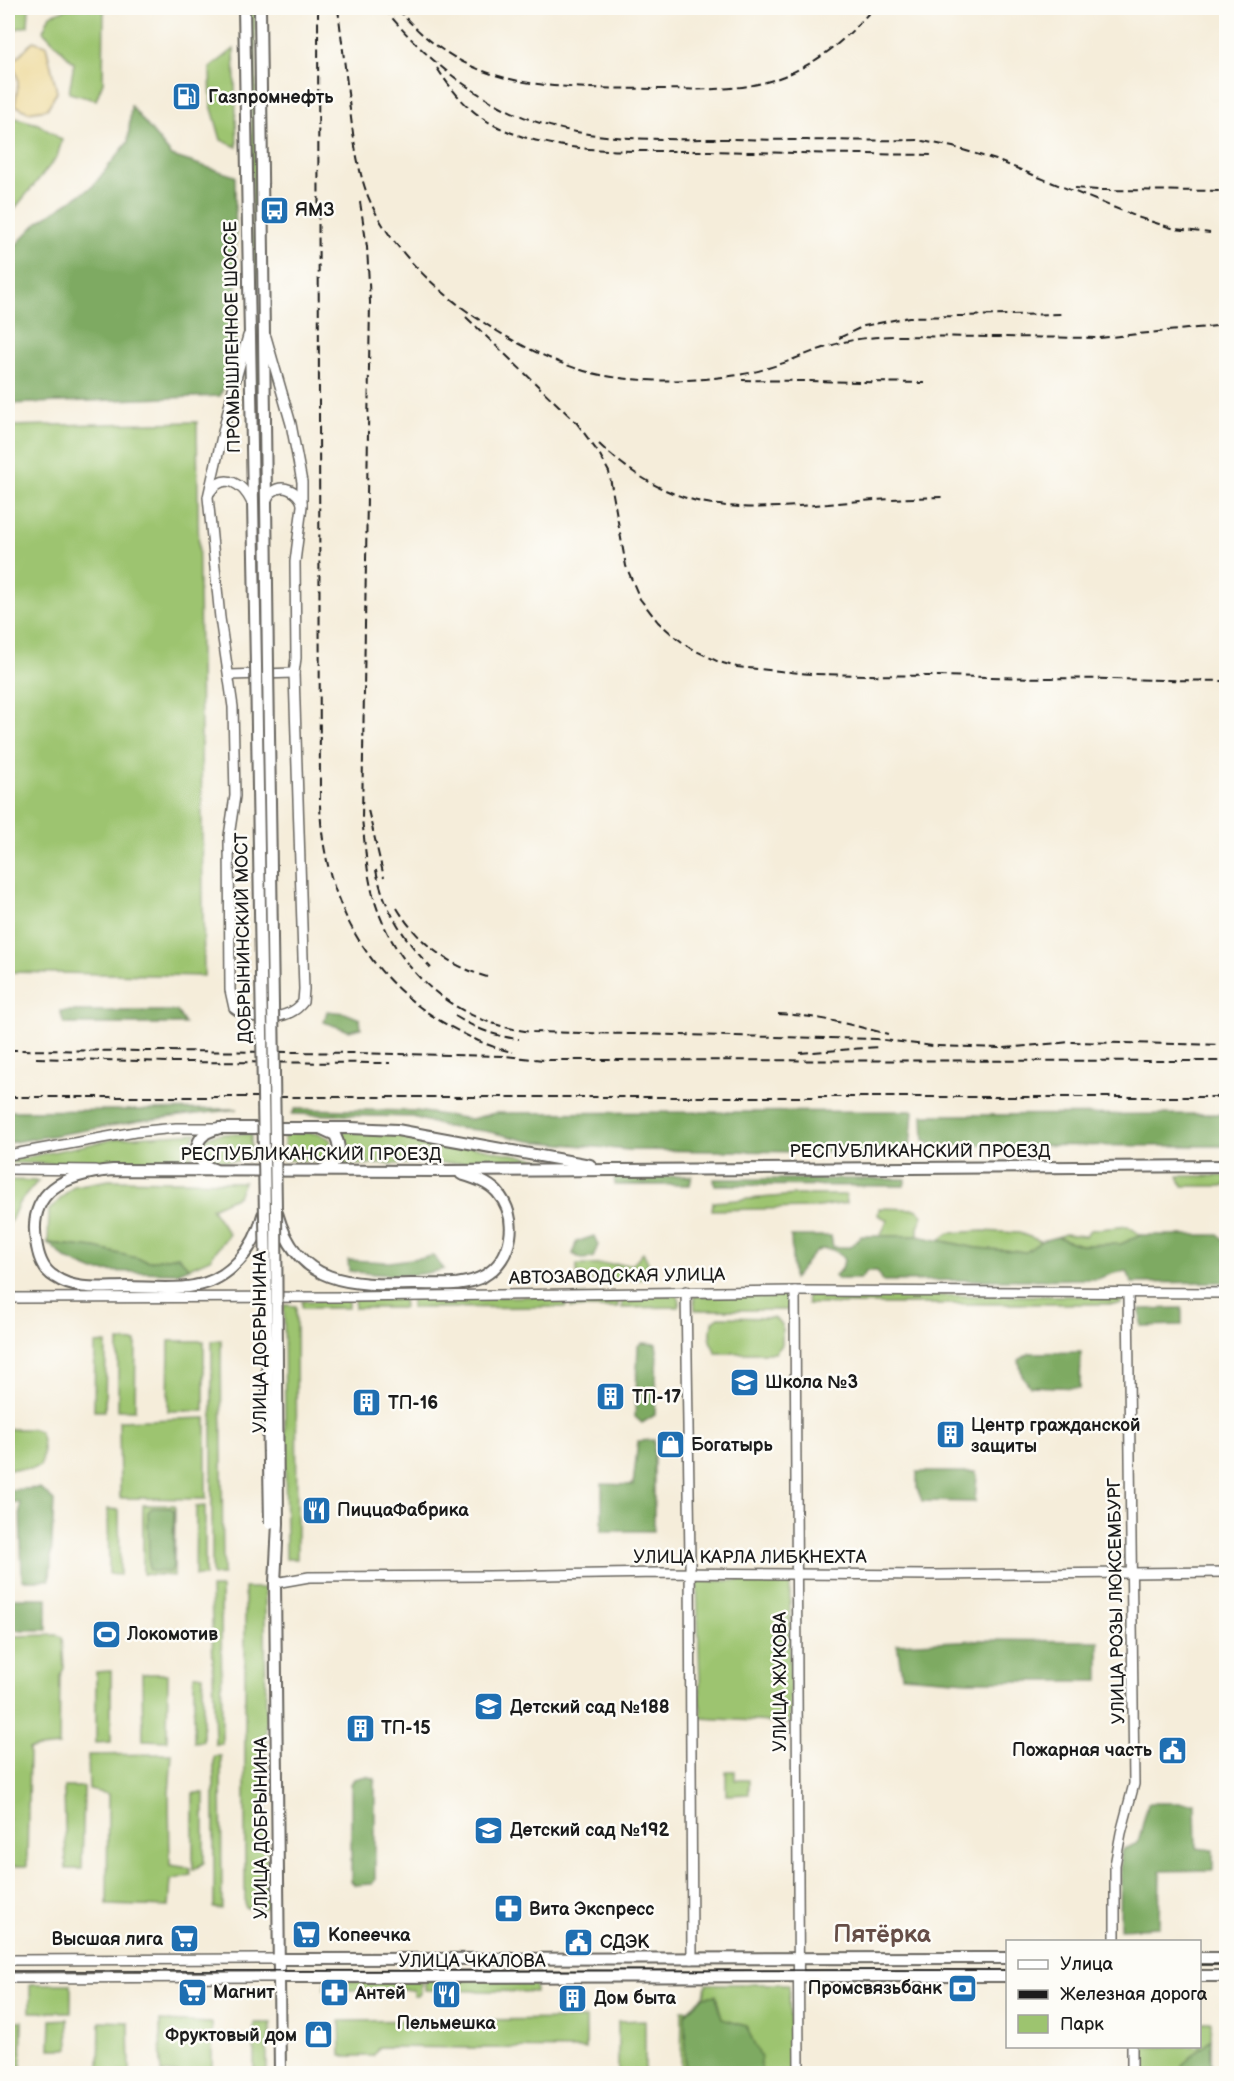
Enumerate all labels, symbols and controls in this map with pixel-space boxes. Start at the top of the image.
fuel station icon: Газпромнефть [171,81,203,113]
place label: Газпромнефть [208,87,334,108]
bus stop icon: ЯМЗ [258,194,290,226]
place label: ЯМЗ [295,200,334,221]
street label: ПРОМЫШЛЕННОЕ ШОССЕ [220,221,245,453]
street label: ДОБРЫНИНСКИЙ МОСТ [231,832,256,1044]
street label: РЕСПУБЛИКАНСКИЙ ПРОЕЗД [789,1141,1051,1162]
street label: РЕСПУБЛИКАНСКИЙ ПРОЕЗД [180,1144,442,1165]
street label: УЛИЦА ДОБРЫНИНА [250,1251,271,1433]
street label: АВТОЗАВОДСКАЯ УЛИЦА [508,1264,725,1289]
school or university icon: Школа №3 [728,1366,760,1398]
place label: Школа №3 [765,1372,858,1393]
building icon: ТП-17 [595,1381,627,1413]
building icon: ТП-16 [351,1387,383,1419]
place label: ТП-17 [632,1387,681,1408]
place label: ТП-16 [388,1393,438,1414]
place label: Центр гражданской защиты [971,1415,1141,1457]
building icon: Центр гражданской защиты [934,1419,966,1451]
shop icon: Богатырь [654,1429,686,1461]
place label: Богатырь [691,1435,774,1456]
street label: УЛИЦА РОЗЫ ЛЮКСЕМБУРГ [1104,1477,1129,1725]
restaurant icon: ПиццаФабрика [300,1494,332,1526]
place label: ПиццаФабрика [337,1500,469,1521]
street label: УЛИЦА КАРЛА ЛИБКНЕХТА [633,1547,867,1568]
street label: УЛИЦА ЖУКОВА [770,1612,791,1752]
sports icon: Локомотив [90,1618,122,1650]
place label: Локомотив [126,1624,218,1645]
school or university icon: Детский сад №188 [473,1691,505,1723]
place label: Детский сад №188 [510,1697,670,1718]
building icon: ТП-15 [344,1712,376,1744]
place label: ТП-15 [381,1718,431,1739]
public building icon: Пожарная часть [1157,1734,1189,1766]
street label: УЛИЦА ДОБРЫНИНА [251,1737,272,1919]
place label: Пожарная часть [1012,1740,1153,1761]
school or university icon: Детский сад №192 [473,1814,505,1846]
place label: Детский сад №192 [510,1820,669,1841]
pharmacy icon: Вита Экспресс [492,1893,524,1925]
place label: Вита Экспресс [529,1899,654,1920]
supermarket icon: Копеечка [291,1919,323,1951]
district label: Пятёрка [833,1920,932,1949]
supermarket icon: Высшая лига [168,1923,200,1955]
place label: Копеечка [328,1925,411,1946]
public building icon: СДЭК [563,1926,595,1958]
place label: Высшая лига [52,1929,164,1950]
place label: СДЭК [600,1932,650,1953]
legend [1006,1940,1201,2048]
street label: УЛИЦА ЧКАЛОВА [398,1951,546,1972]
text: Улица [1060,1954,1114,1975]
bank icon: Промсвязьбанк [947,1972,979,2004]
supermarket icon: Магнит [176,1976,208,2008]
pharmacy icon: Антей [318,1977,350,2009]
restaurant icon: Пельмешка [430,1978,462,2010]
place label: Промсвязьбанк [808,1978,942,1999]
place label: Магнит [213,1982,275,2003]
building icon: Дом быта [557,1982,589,2014]
place label: Антей [354,1983,406,2004]
text: Железная дорога [1060,1984,1208,2005]
place label: Дом быта [594,1988,677,2009]
place label: Пельмешка [396,2013,496,2034]
text: Парк [1060,2014,1104,2035]
shop icon: Фруктовый дом [302,2019,334,2051]
place label: Фруктовый дом [165,2025,297,2046]

